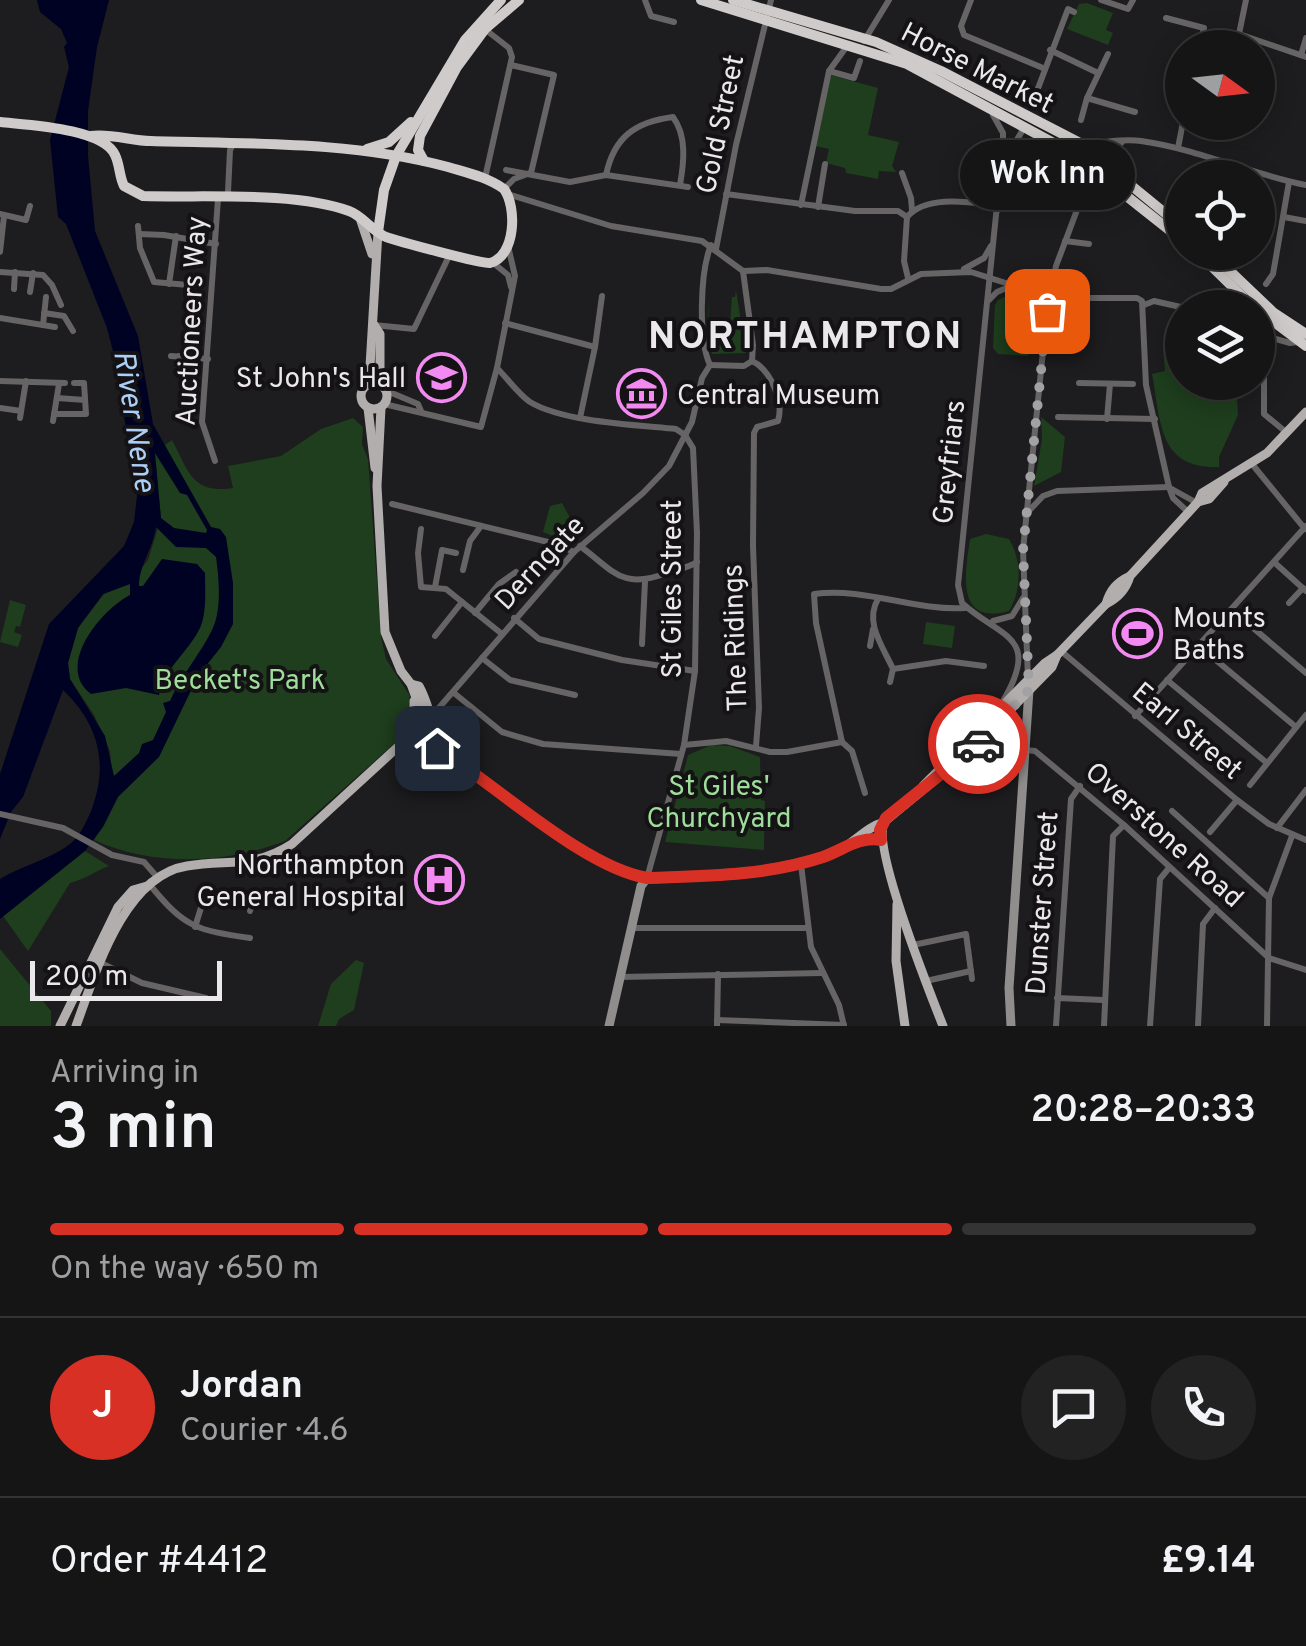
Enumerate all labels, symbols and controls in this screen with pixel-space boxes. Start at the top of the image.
street label: Horse Market [894,16,1059,124]
north arrow [1165,30,1275,140]
map controls [1165,30,1275,400]
street label: Gold Street [690,52,754,198]
callout: Wok Inn [960,141,1134,211]
text: Wok Inn [989,155,1106,195]
button: locate [1165,160,1275,270]
street label: Auctioneers Way [170,215,216,427]
pin [1005,269,1090,354]
icon: bag [1020,284,1075,339]
button: layers [1165,290,1275,400]
district label: NORTHAMPTON [648,314,964,363]
water label: River Nene [103,348,162,495]
school or university icon: St John's Hall [415,351,467,403]
place label: St John's Hall [236,362,406,398]
museum icon: Central Museum [616,368,668,420]
place label: Central Museum [677,379,880,415]
street label: Greyfriars [927,398,975,526]
street label: St Giles Street [656,500,692,678]
street label: Derngate [488,509,594,619]
street label: The Ridings [716,563,758,712]
place label: Mounts Baths [1173,602,1266,670]
sports icon: Mounts Baths [1112,607,1164,659]
park label: Becket's Park [154,664,326,700]
street label: Earl Street [1123,676,1249,789]
courier [928,694,1028,794]
pin [395,706,480,791]
icon: car [951,717,1006,772]
icon: home [410,721,465,776]
street label: Overstone Road [1076,755,1250,917]
park label: St Giles' Churchyard [646,770,792,838]
street label: Dunster Street [1020,810,1068,996]
place label: Northampton General Hospital [196,849,405,917]
hospital icon: Northampton General Hospital [414,854,466,906]
scale bar [30,956,222,1000]
text: 200 m [45,960,128,996]
text: Arriving in [50,1054,199,1094]
text: 20:28–20:33 [1030,1087,1256,1136]
text: 3 min [50,1090,217,1172]
text: On the way · 650 m [50,1250,319,1290]
button: chat [1021,1355,1126,1460]
button: phone [1151,1355,1256,1460]
text: Jordan [180,1363,303,1412]
text: J [92,1383,113,1432]
text: Courier · 4.6 [180,1412,349,1452]
text: Order #4412 [50,1538,268,1587]
text: £9.14 [1161,1538,1256,1587]

